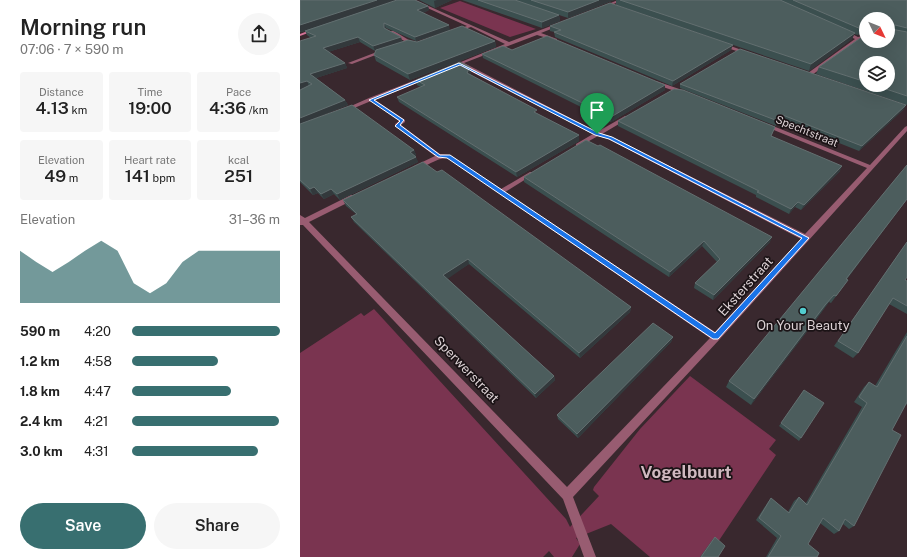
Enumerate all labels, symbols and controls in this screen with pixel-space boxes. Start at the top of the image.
north arrow [859,12,895,48]
map controls [859,12,895,92]
button: share [238,13,280,55]
text: Morning run [20,14,146,40]
text: 07:06 · 7 × 590 m [20,42,124,57]
button: layers [859,56,895,92]
text: Distance [39,86,84,98]
text: Time [137,86,163,98]
text: Pace [226,86,251,98]
pin [580,93,614,134]
text: 4.13 [35,98,69,118]
text: 19:00 [128,98,172,118]
text: 4:36 [209,98,246,118]
icon: arrive [586,99,608,121]
text: km [69,104,87,116]
text: /km [246,104,268,116]
street label: Spechtstraat [774,113,840,149]
text: Elevation [38,154,85,166]
text: Heart rate [124,154,176,166]
text: kcal [228,154,249,166]
text: 49 [44,166,66,186]
text: 141 [125,166,150,186]
text: 251 [224,166,253,186]
text: m [66,172,78,184]
text: bpm [150,172,175,184]
text: Elevation [20,212,75,227]
text: 31–36 m [229,212,280,227]
street label: Eksterstraat [715,254,776,319]
marker: On Your Beauty [798,306,808,316]
place label: On Your Beauty [756,318,850,333]
text: 590 m [20,324,60,339]
text: 4:20 [84,324,111,339]
street label: Sperwerstraat [431,333,502,406]
text: 1.2 km [20,354,60,369]
text: 4:58 [84,354,112,369]
text: 1.8 km [20,384,60,399]
text: 4:47 [84,384,111,399]
text: 2.4 km [20,414,62,429]
text: 4:21 [84,414,108,429]
text: 3.0 km [20,444,63,459]
text: 4:31 [84,444,109,459]
district label: Vogelbuurt [640,462,732,482]
button: Save [20,503,146,549]
button: Share [154,503,280,549]

